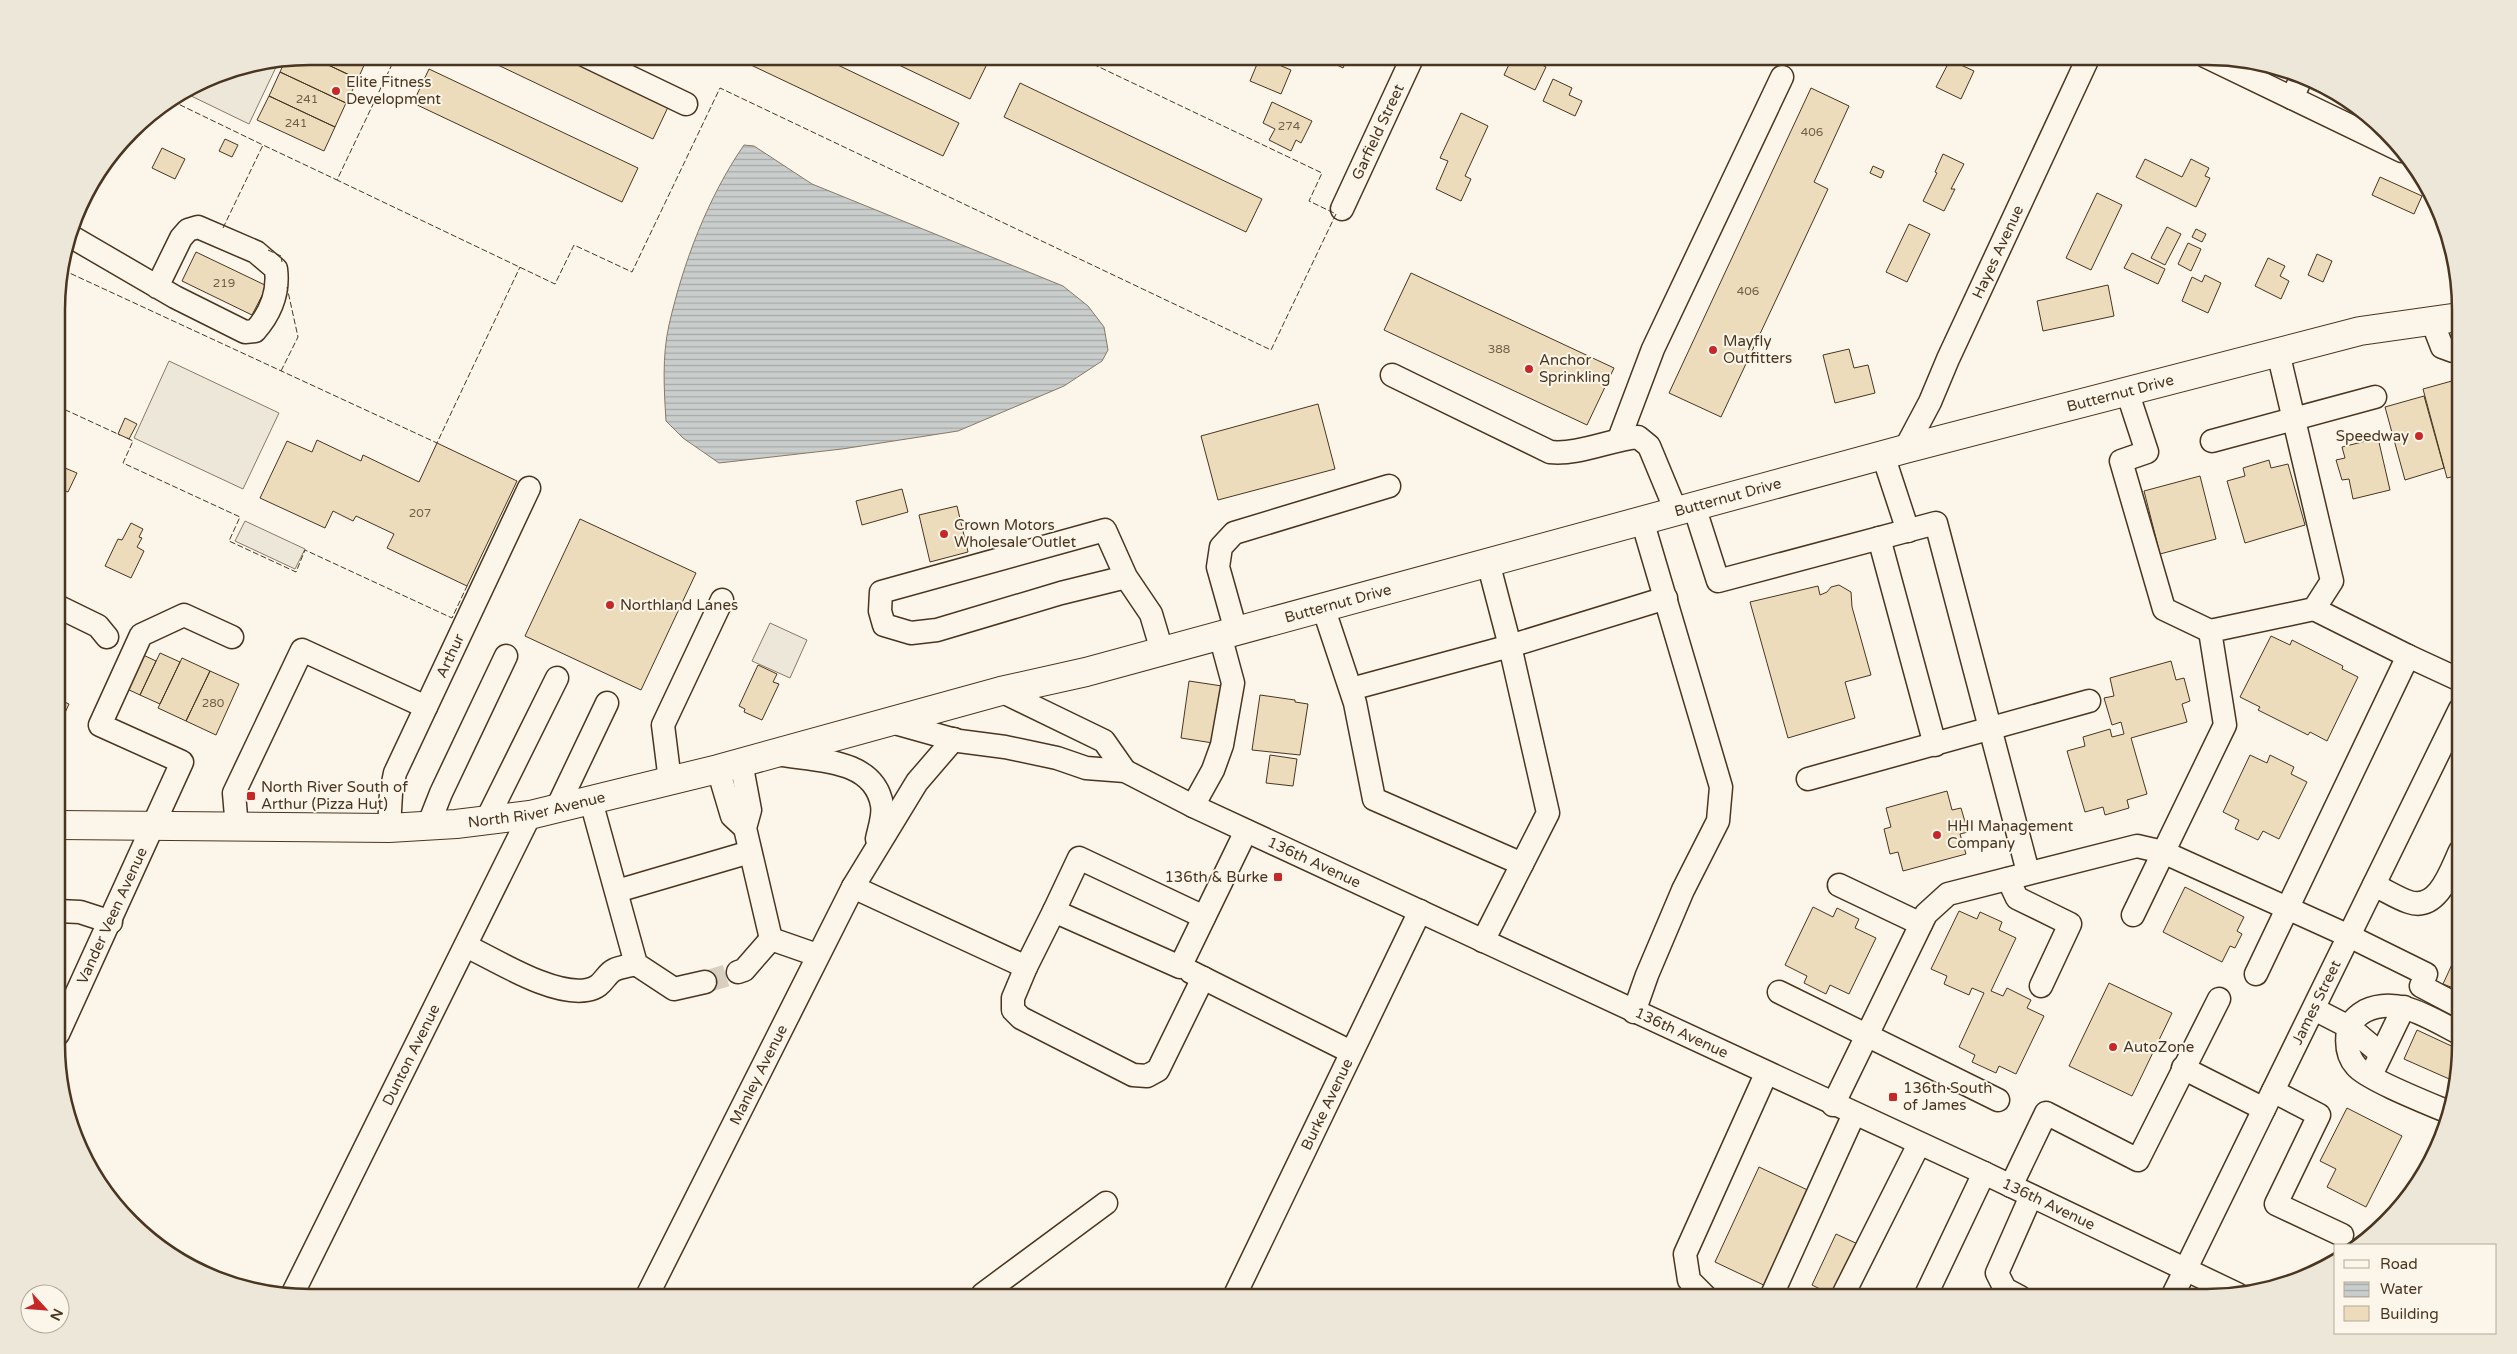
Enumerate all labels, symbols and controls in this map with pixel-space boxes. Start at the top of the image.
place label: Elite Fitness Development [346,73,441,108]
street label: Garfield Street [1348,81,1408,183]
marker: Elite Fitness Development [330,85,342,97]
house number: 241 [296,92,318,106]
house number: 241 [285,116,307,130]
house number: 274 [1278,119,1301,133]
house number: 406 [1801,125,1823,139]
street label: Hayes Avenue [1968,202,2027,301]
house number: 219 [213,276,235,290]
house number: 406 [1737,284,1759,298]
place label: Mayfly Outfitters [1723,332,1792,367]
house number: 388 [1488,342,1510,356]
marker: Mayfly Outfitters [1707,344,1719,356]
place label: Anchor Sprinkling [1539,351,1610,386]
marker: Anchor Sprinkling [1523,363,1535,375]
street label: Butternut Drive [2065,371,2176,416]
place label: Speedway [2336,427,2409,445]
marker: Speedway [2413,430,2425,442]
street label: Butternut Drive [1672,474,1783,520]
house number: 207 [409,506,431,520]
place label: Crown Motors Wholesale Outlet [954,516,1077,551]
marker: Crown Motors Wholesale Outlet [938,528,950,540]
street label: Butternut Drive [1283,580,1393,627]
place label: Northland Lanes [620,596,738,614]
marker: Northland Lanes [604,599,616,611]
street label: Arthur [432,631,468,681]
house number: 280 [202,696,225,710]
place label: North River South of Arthur (Pizza Hut) [261,778,408,813]
street label: North River Avenue [467,788,607,831]
marker: North River South of Arthur (Pizza Hut) [245,790,257,802]
place label: HHI Management Company [1947,817,2073,852]
marker: HHI Management Company [1931,829,1943,841]
street label: 136th Avenue [1265,833,1364,892]
street label: Vander Veen Avenue [73,845,151,987]
place label: 136th & Burke [1164,868,1268,886]
marker: 136th & Burke [1272,871,1284,883]
street label: James Street [2288,957,2345,1048]
street label: Dunton Avenue [378,1001,444,1109]
street label: 136th Avenue [1632,1003,1731,1062]
street label: Manley Avenue [726,1022,791,1128]
place label: AutoZone [2123,1038,2194,1056]
marker: AutoZone [2107,1041,2119,1053]
street label: Burke Avenue [1297,1056,1357,1153]
place label: 136th South of James [1903,1079,1992,1114]
marker: 136th South of James [1887,1091,1899,1103]
street label: 136th Avenue [1999,1174,2098,1234]
legend [2334,1244,2497,1334]
text: Road [2380,1255,2418,1273]
text: Water [2380,1280,2423,1298]
north arrow [20,1284,70,1334]
text: Building [2380,1305,2439,1323]
text: N [46,1306,66,1323]

